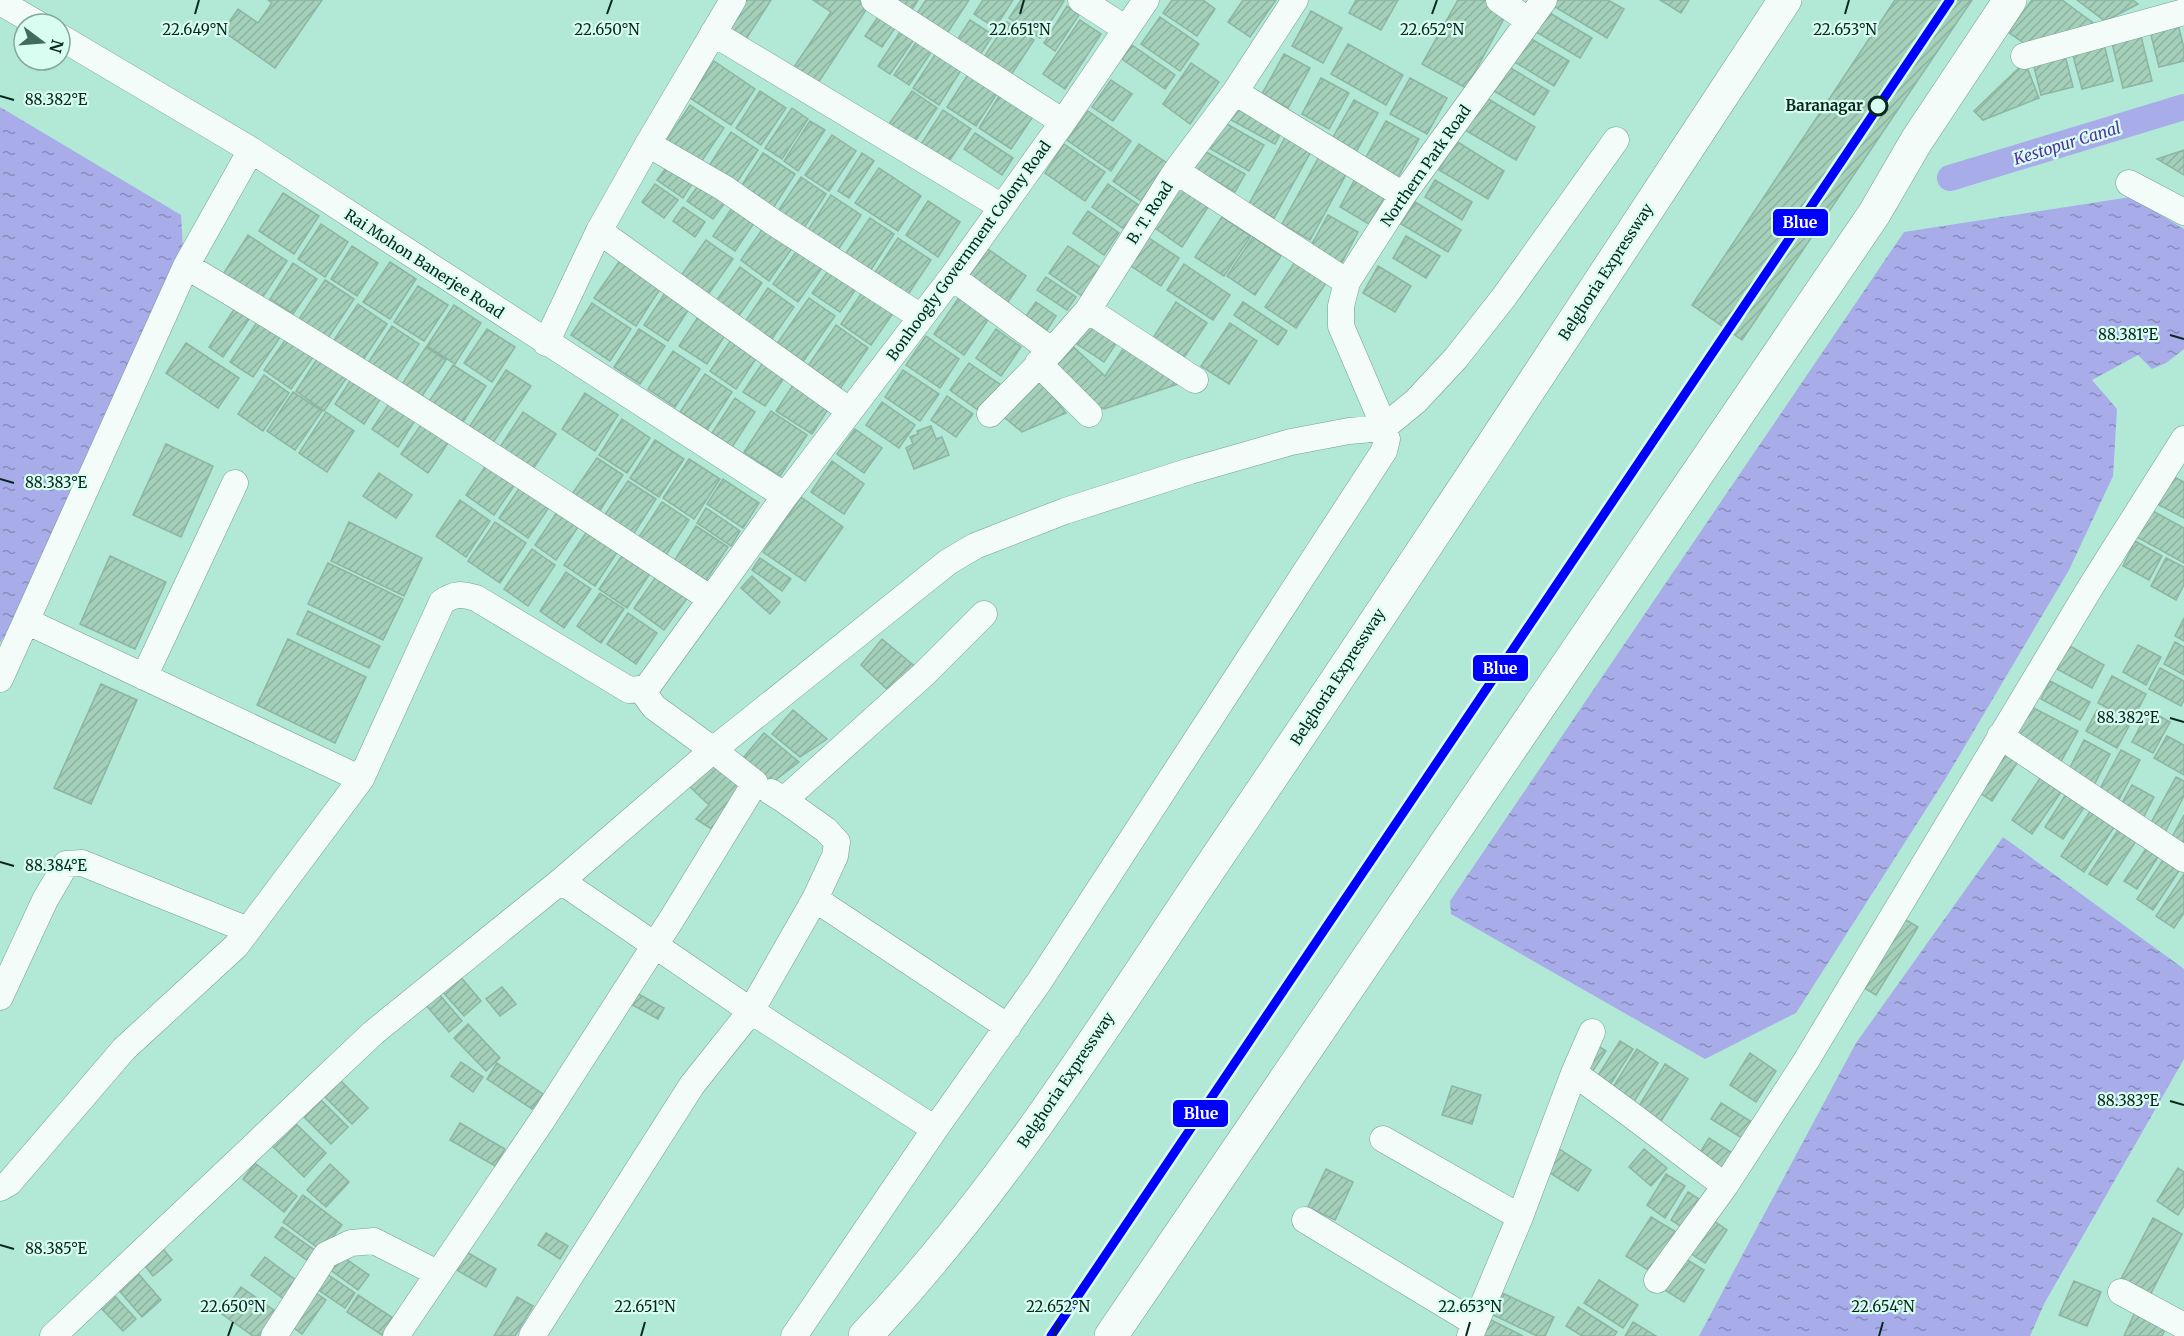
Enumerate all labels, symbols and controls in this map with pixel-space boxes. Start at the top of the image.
north arrow [12,12,72,72]
text: 22.649°N [162,20,228,39]
text: 22.650°N [574,20,640,39]
text: 22.651°N [989,20,1051,39]
text: 22.652°N [1400,20,1464,39]
text: 22.653°N [1813,20,1877,39]
text: N [45,37,68,55]
text: 88.382°E [25,90,88,109]
place label: Baranagar [1786,96,1863,115]
marker: Baranagar [1868,96,1888,116]
street label: Northern Park Road [1377,101,1475,230]
water label: Kestopur Canal [2010,117,2123,169]
street label: Bonhoogly Government Colony Road [882,137,1055,364]
street label: B. T. Road [1122,178,1177,247]
street label: Belghoria Expressway [1554,199,1657,344]
street label: Rai Mohon Banerjee Road [341,205,507,322]
line badge: Blue [1772,208,1829,237]
text: Blue [1783,212,1818,232]
text: 88.381°E [2098,325,2158,344]
text: 88.383°E [25,473,88,492]
street label: Belghoria Expressway [1286,604,1389,749]
line badge: Blue [1472,654,1529,682]
text: Blue [1483,658,1518,678]
text: 88.382°E [2097,708,2160,727]
text: 88.384°E [25,856,87,875]
street label: Belghoria Expressway [1013,1008,1118,1151]
text: 88.383°E [2097,1091,2160,1110]
line badge: Blue [1172,1099,1229,1128]
text: Blue [1184,1103,1219,1123]
text: 88.385°E [25,1239,88,1258]
text: 22.650°N [200,1297,266,1316]
text: 22.651°N [614,1297,676,1316]
text: 22.652°N [1026,1297,1090,1316]
text: 22.653°N [1438,1297,1502,1316]
text: 22.654°N [1851,1297,1915,1316]

